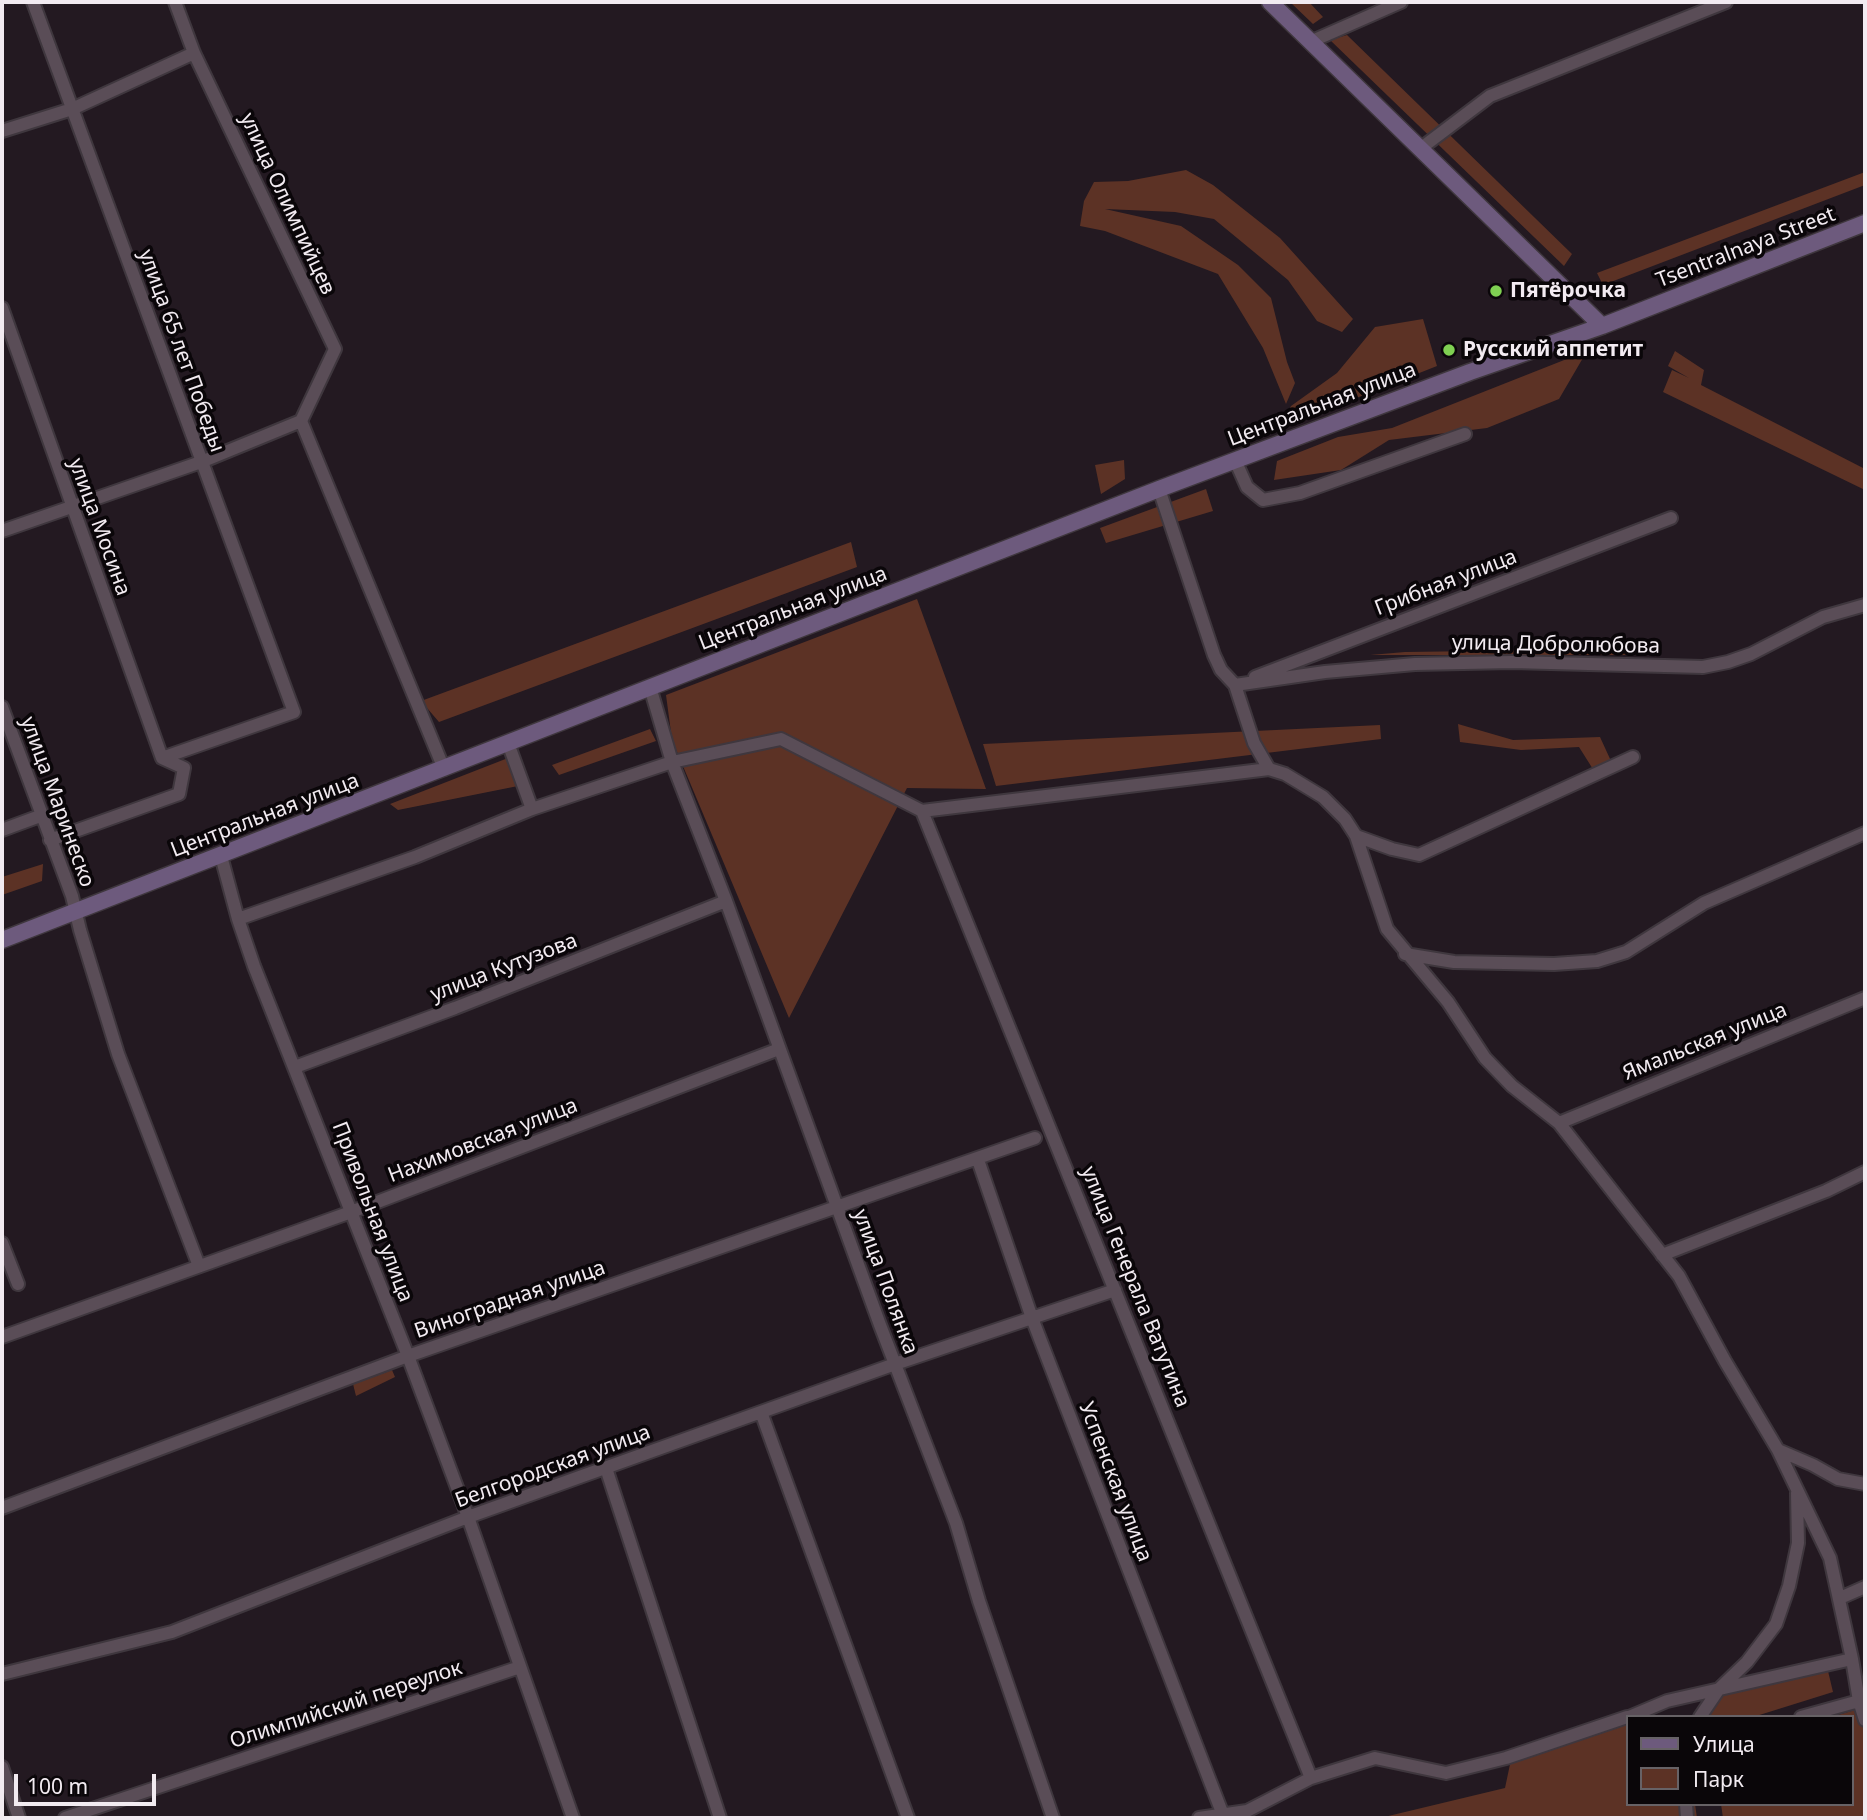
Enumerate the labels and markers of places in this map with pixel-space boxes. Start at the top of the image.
place label: Пятёрочка [1510,278,1626,304]
marker: Пятёрочка [1488,283,1504,299]
place label: Русский аппетит [1463,337,1643,363]
marker: Русский аппетит [1441,342,1457,358]

